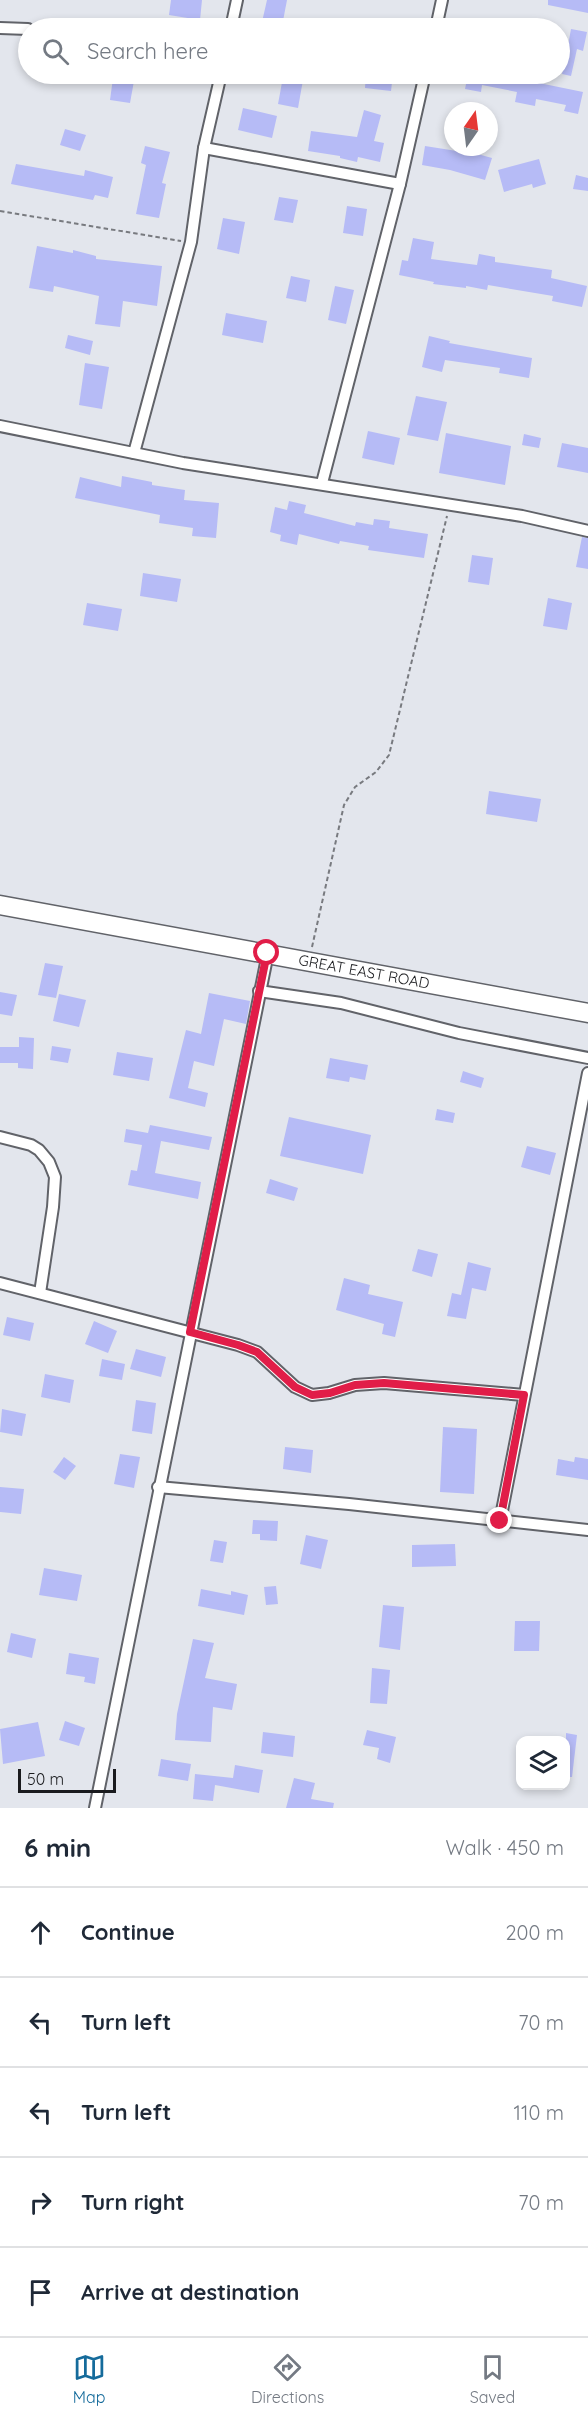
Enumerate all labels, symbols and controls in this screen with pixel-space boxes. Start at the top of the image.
search box [18,18,570,84]
icon: search [39,35,72,68]
text: Search here [87,37,208,65]
north arrow [444,102,498,156]
route start [253,939,279,965]
street label: GREAT EAST ROAD [297,950,431,993]
route end [486,1507,512,1533]
map controls [516,1736,570,1790]
button: layers [516,1736,570,1790]
scale bar [18,1766,116,1794]
text: 50 m [27,1769,64,1789]
text: 6 min [24,1831,91,1864]
text: Walk · 450 m [445,1835,564,1860]
icon: ahead [24,1916,57,1949]
text: Continue [81,1918,175,1946]
text: 200 m [505,1920,564,1945]
icon: left [24,2006,57,2039]
text: Turn left [81,2008,171,2036]
text: 70 m [518,2010,564,2035]
icon: left [24,2096,57,2129]
text: Turn left [81,2098,171,2126]
text: 110 m [514,2100,564,2125]
icon: right [24,2186,57,2219]
text: Turn right [81,2188,185,2216]
text: 70 m [518,2190,564,2215]
icon: arrive [24,2276,57,2309]
text: Arrive at destination [81,2278,299,2306]
tab: Map [73,2351,106,2407]
tab: Directions [251,2351,324,2407]
tab: Saved [470,2351,515,2407]

